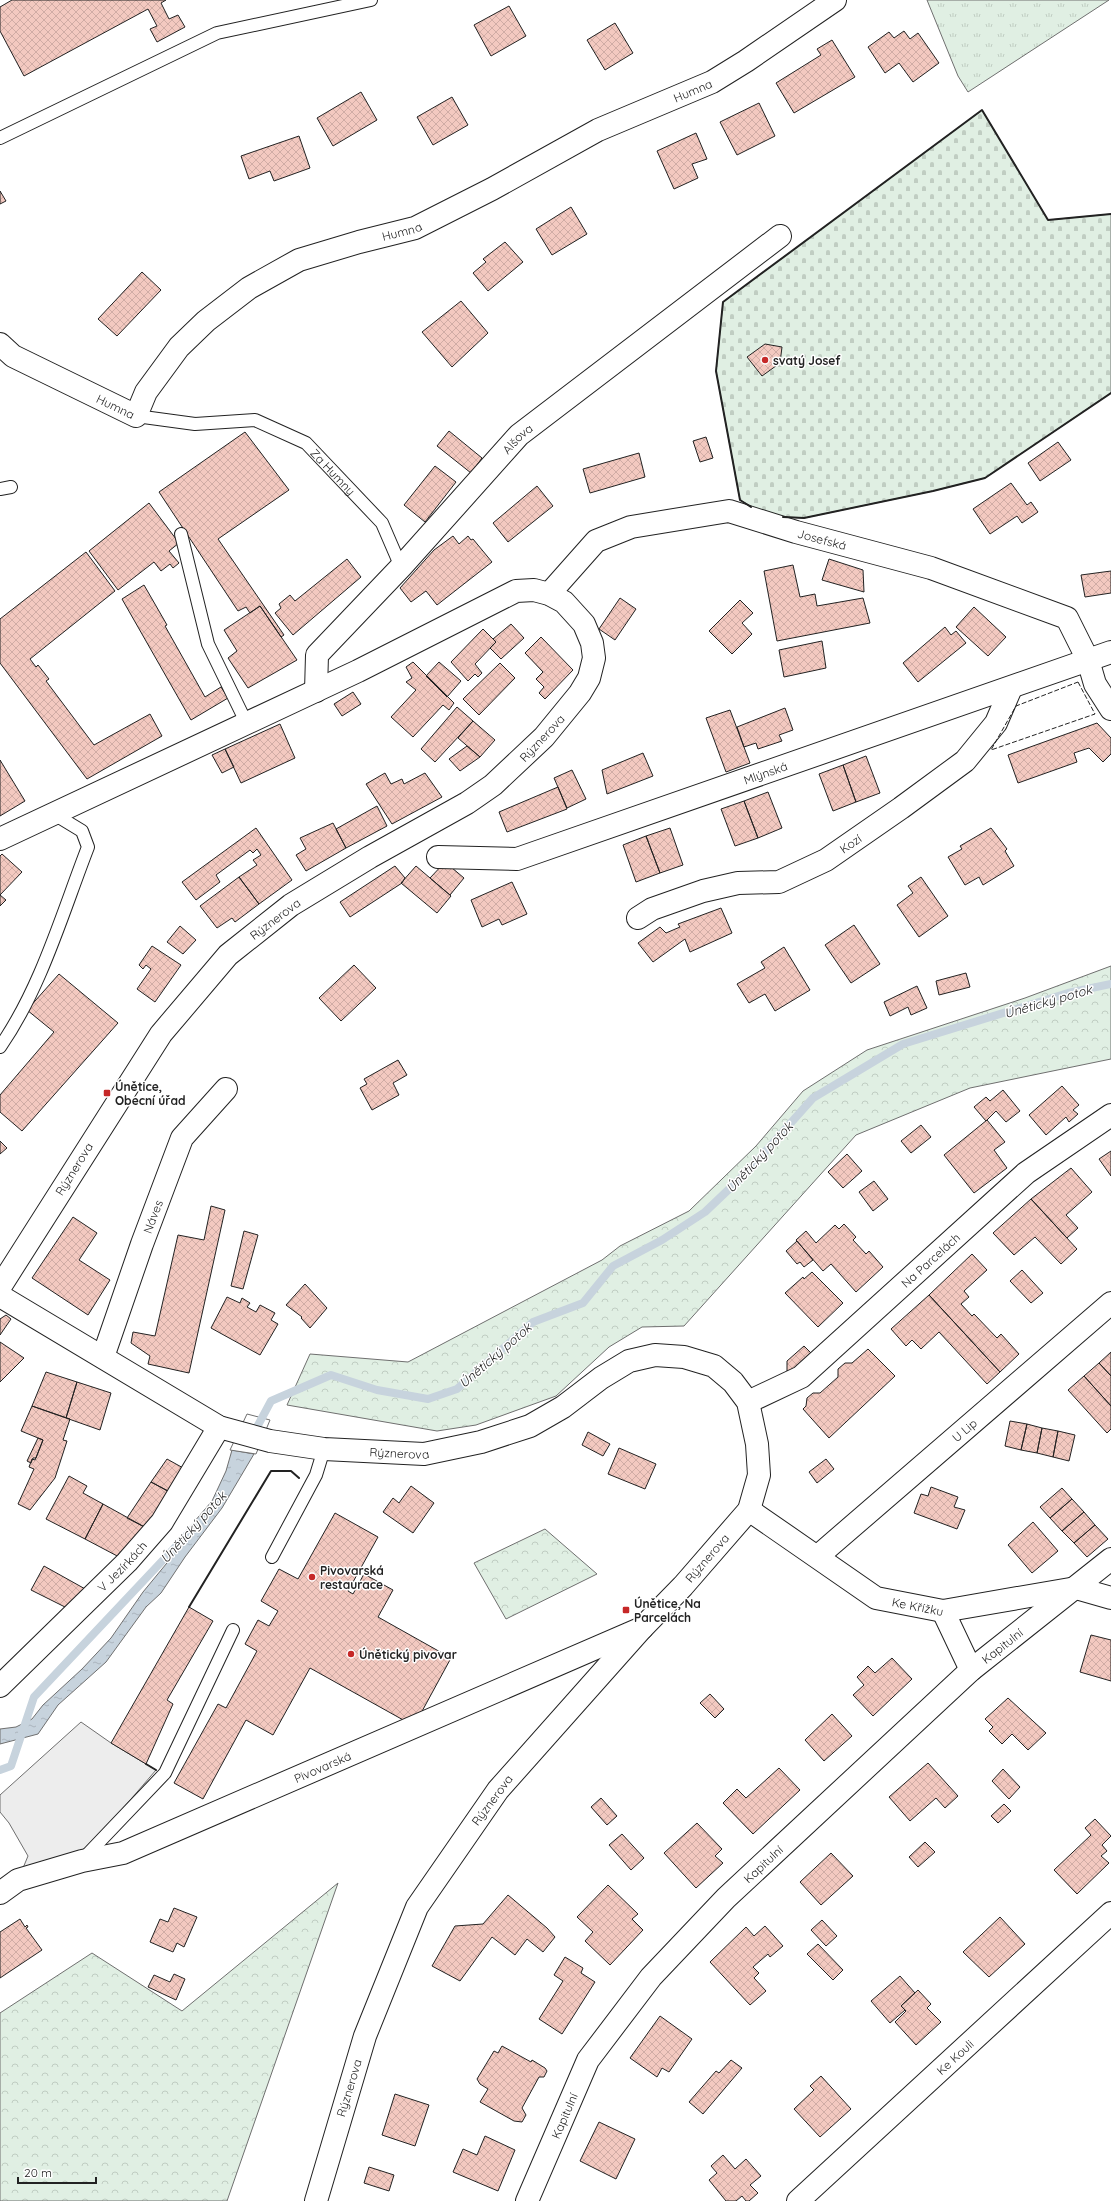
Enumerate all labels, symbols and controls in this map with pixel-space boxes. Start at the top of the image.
street label: Humna [671,75,714,105]
street label: Humna [380,218,424,244]
place label: svatý Josef [773,353,841,368]
marker: svatý Josef [760,355,770,365]
street label: Humna [94,390,137,422]
street label: Alšova [499,420,535,457]
street label: Za Humny [308,445,359,498]
street label: Josefská [796,525,848,553]
street label: Rýznerova [516,711,568,765]
street label: Mlýnská [741,758,789,787]
street label: Kozí [836,830,864,856]
street label: Rýznerova [247,895,303,943]
water label: Únětický potok [1002,981,1095,1021]
place label: Únětice, Obecní úřad [115,1079,186,1108]
marker: Únětice, Obecní úřad [102,1088,112,1098]
water label: Únětický potok [722,1118,797,1196]
street label: Rýznerova [52,1140,96,1198]
street label: Náves [139,1197,166,1235]
street label: Na Parcelách [898,1229,963,1290]
water label: Únětický potok [455,1318,535,1391]
street label: U Lip [949,1415,980,1445]
street label: Rýznerova [369,1444,430,1462]
water label: Únětický potok [157,1487,230,1566]
street label: Rýznerova [682,1531,732,1585]
street label: V Jezírkách [94,1538,150,1594]
place label: Pivovarská restaurace [320,1563,384,1592]
marker: Pivovarská restaurace [307,1572,317,1582]
street label: Ke Křížku [891,1594,945,1618]
place label: Únětice, Na Parcelách [634,1596,701,1625]
marker: Únětice, Na Parcelách [621,1605,631,1615]
street label: Kapitulní [978,1624,1026,1666]
place label: Únětický pivovar [359,1647,457,1662]
marker: Únětický pivovar [346,1649,356,1659]
street label: Pivovarská [291,1748,353,1786]
street label: Rýznerova [468,1772,516,1828]
street label: Kapitulní [740,1841,786,1886]
street label: Ke Kouli [933,2036,976,2078]
street label: Rýznerova [333,2057,365,2119]
street label: Kapitulní [547,2090,581,2141]
scale bar [18,2159,96,2185]
text: 20 m [24,2165,52,2180]

